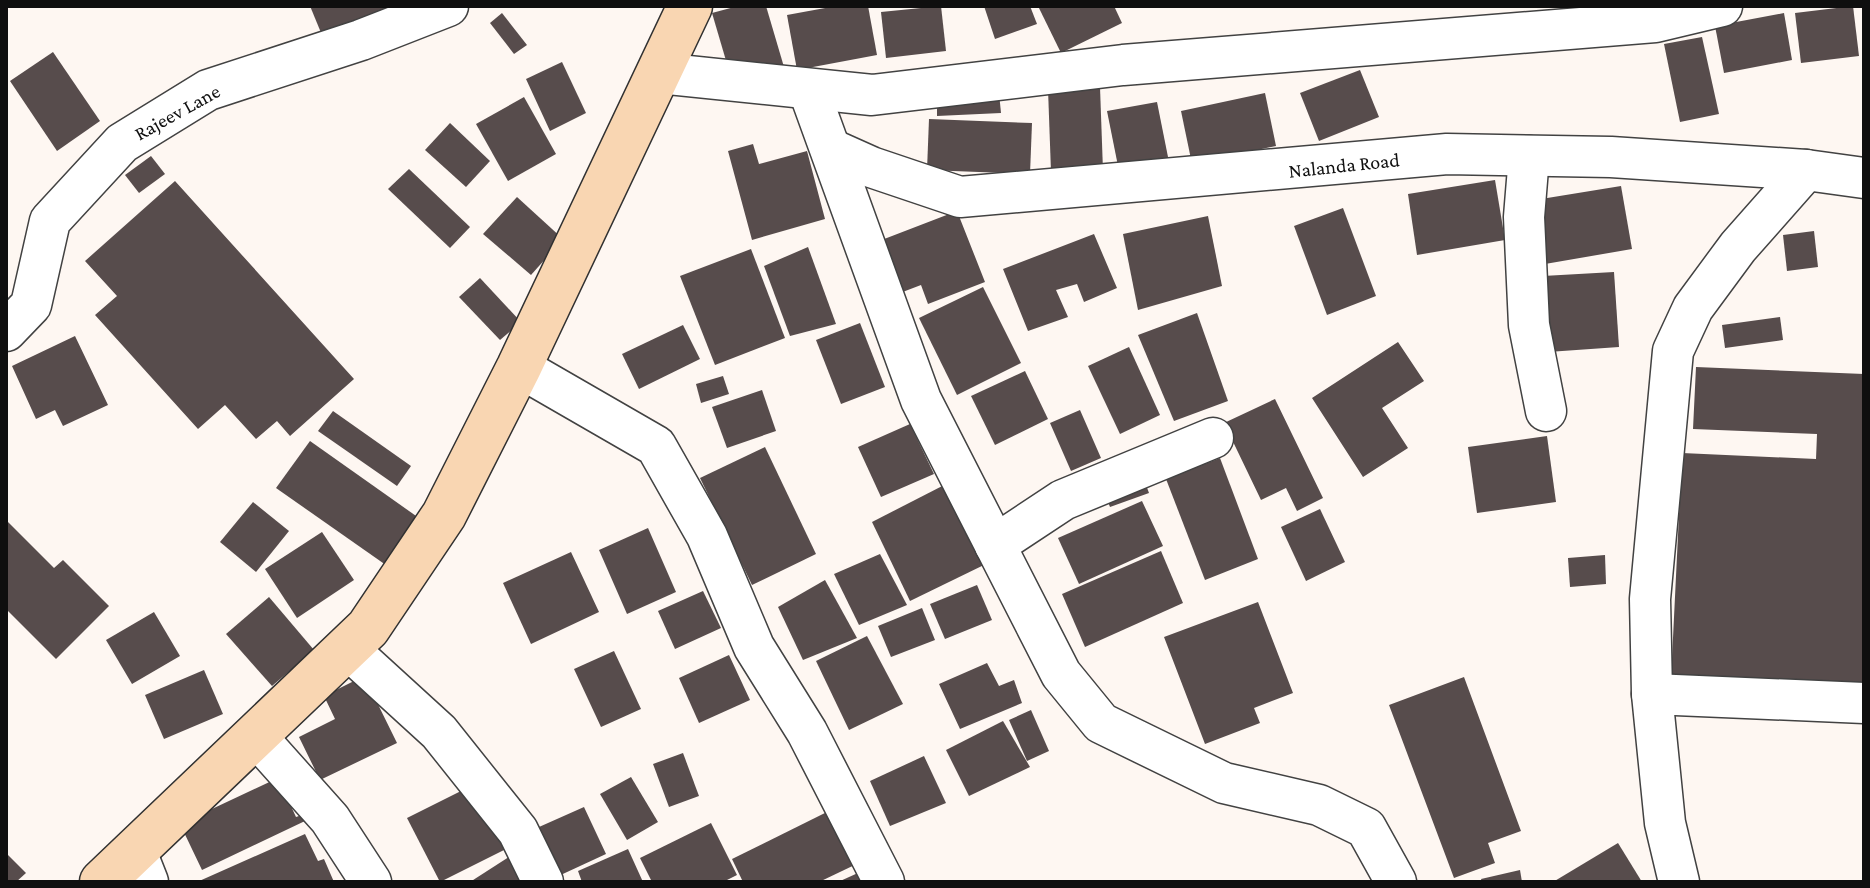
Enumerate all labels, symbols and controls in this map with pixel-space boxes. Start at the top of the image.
street label: Rajeev Lane [130,79,224,145]
street label: Nalanda Road [1287,148,1401,182]

